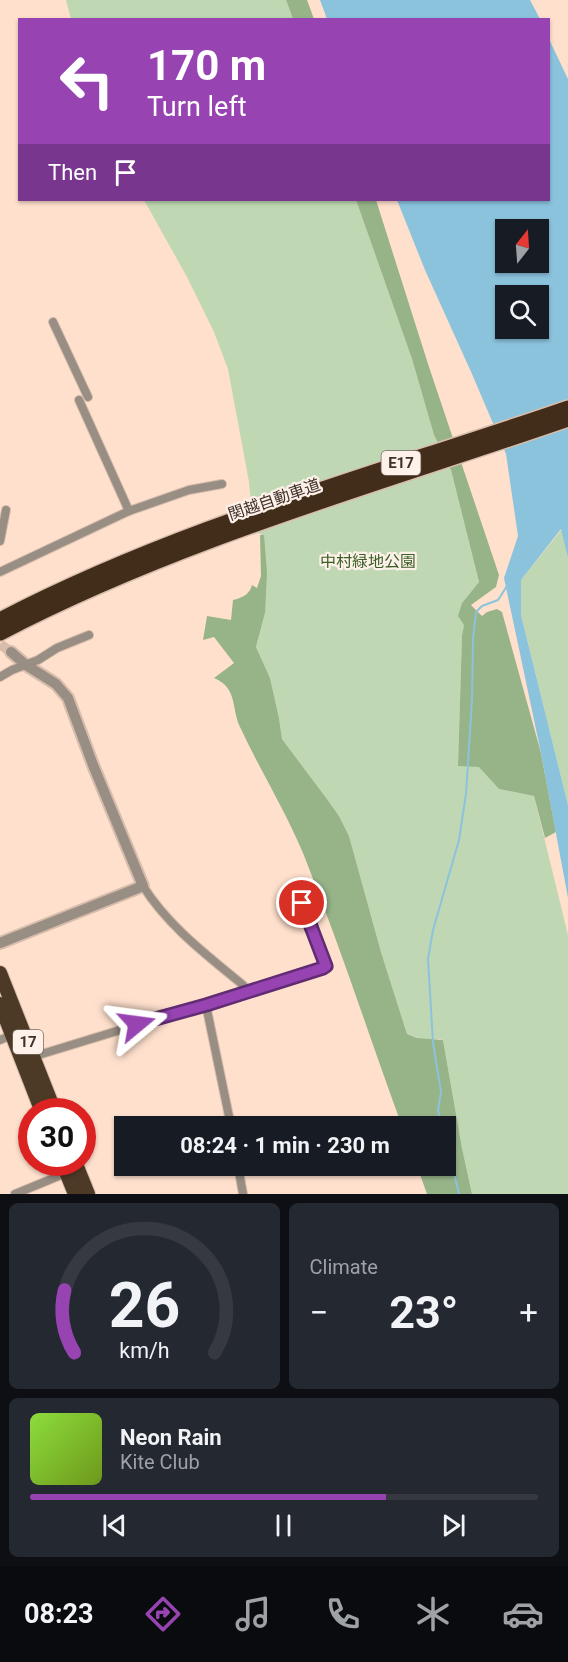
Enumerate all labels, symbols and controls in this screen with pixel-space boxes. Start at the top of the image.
text: 170 m [147,41,266,90]
icon: left [48,42,126,120]
text: Turn left [147,91,247,123]
icon: arrive [109,156,142,189]
text: Then [48,160,97,185]
north arrow [495,219,549,273]
map controls [495,219,549,339]
button: search [495,285,549,339]
road number: E17 [382,451,420,475]
street label: 関越自動車道 [226,475,323,524]
park label: 中村緑地公園 [320,552,416,571]
pin [276,877,327,928]
icon: arrive [285,886,318,919]
position arrow [105,992,169,1056]
road number: 17 [13,1030,43,1054]
speed limit sign: 30 [18,1098,96,1176]
text: 08:24 · 1 min · 230 m [180,1133,390,1158]
text: Climate [310,1255,378,1279]
text: 26 [108,1269,180,1342]
text: 23° [389,1286,458,1339]
text: − [310,1293,328,1332]
text: + [519,1293,538,1332]
text: km/h [119,1338,169,1363]
text: Neon Rain [120,1425,222,1450]
text: Kite Club [120,1450,200,1474]
icon: previous [98,1509,131,1542]
icon: pause [267,1509,300,1542]
icon: next [437,1509,470,1542]
icon: directions [142,1593,184,1635]
icon: music [232,1593,274,1635]
icon: phone [322,1593,364,1635]
icon: climate [412,1593,454,1635]
icon: car [502,1593,544,1635]
text: 08:23 [24,1598,94,1630]

